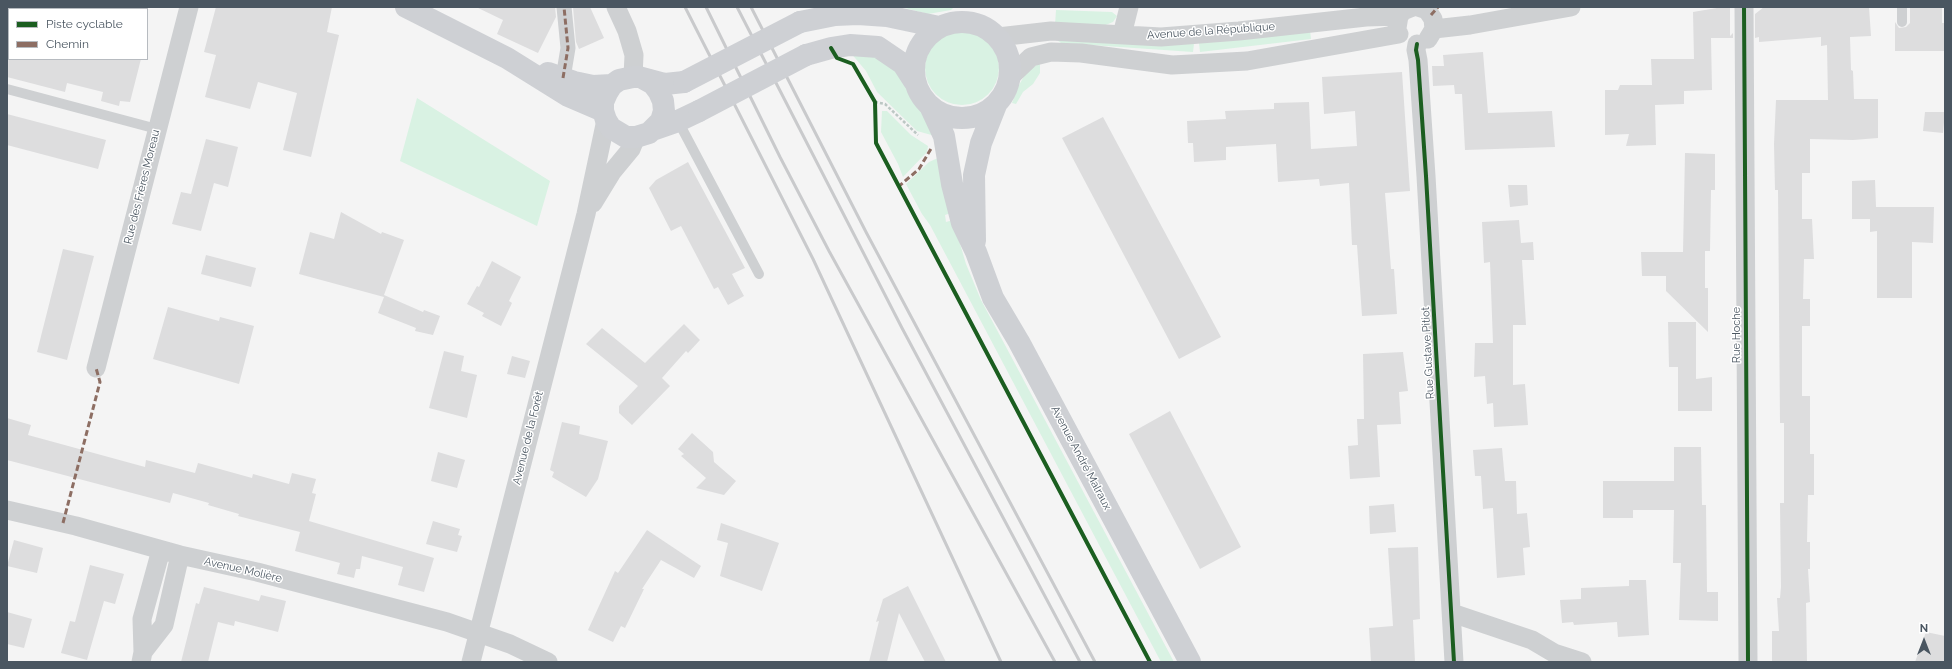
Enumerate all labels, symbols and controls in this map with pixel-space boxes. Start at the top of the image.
legend [8,8,148,60]
text: Piste cyclable [46,17,123,31]
street label: Avenue de la République [1147,20,1275,42]
text: Chemin [46,37,89,51]
street label: Rue des Frères Moreau [121,128,163,246]
street label: Rue Gustave Pitiot [1419,306,1437,400]
street label: Rue Hoche [1730,307,1744,363]
street label: Avenue de la Forêt [510,390,546,486]
street label: Avenue André Malraux [1048,404,1114,512]
street label: Avenue Molière [203,555,283,585]
north arrow [1904,621,1944,661]
text: N [1920,622,1928,635]

